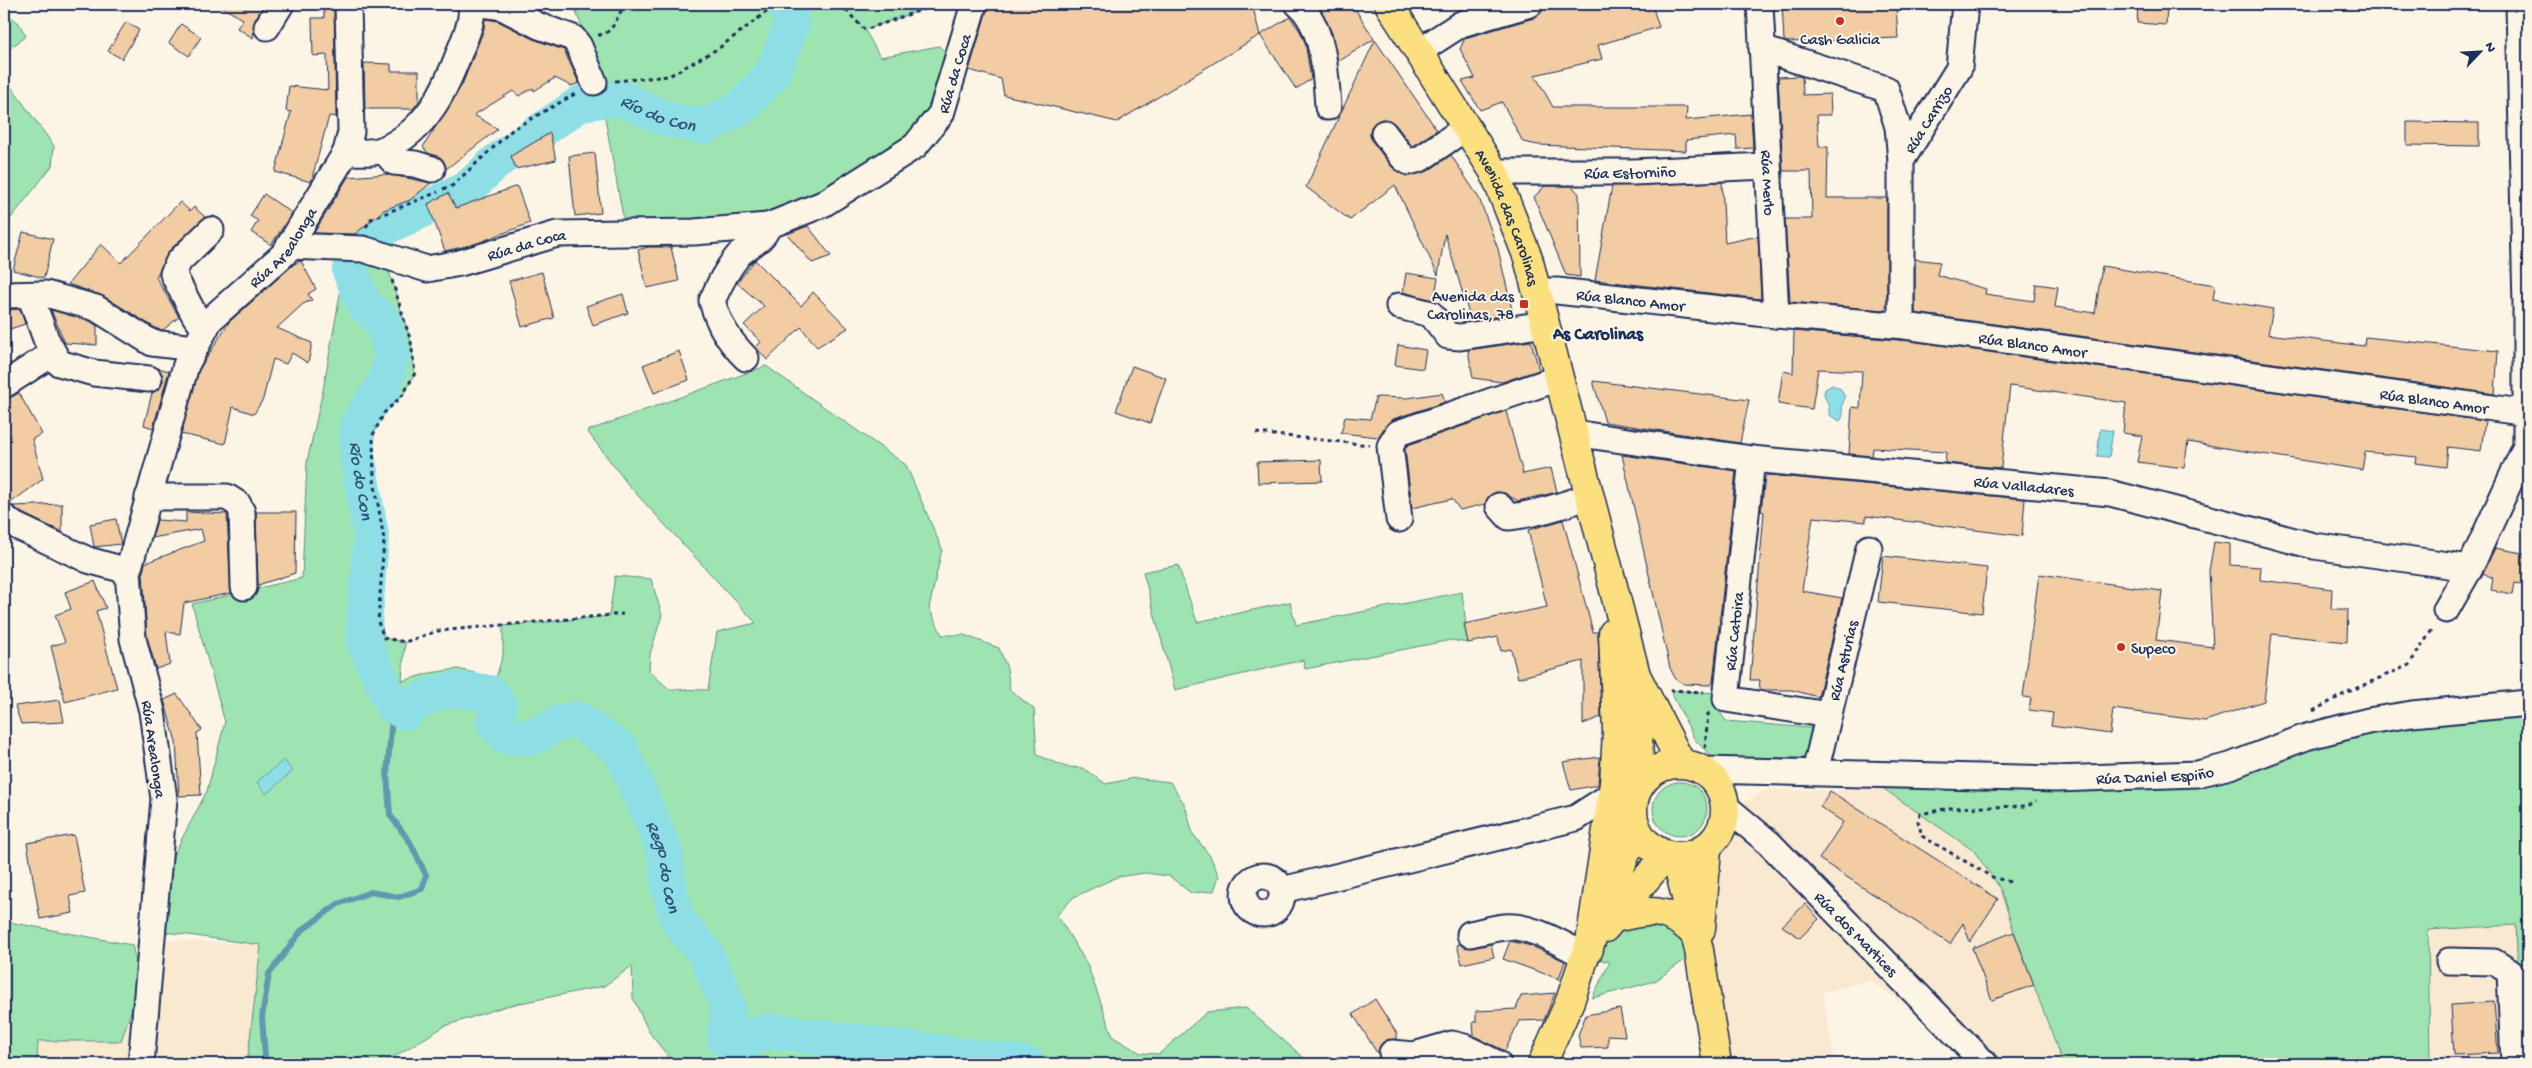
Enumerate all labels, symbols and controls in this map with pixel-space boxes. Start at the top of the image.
marker: Cash Galicia [1834,15,1846,27]
north arrow [2454,28,2504,78]
street label: Rúa da Coca [936,31,978,116]
place label: Cash Galicia [1800,32,1881,51]
text: N [2480,40,2499,55]
street label: Rúa Carrizo [1902,83,1959,158]
water label: Río do Con [617,92,698,138]
street label: Avenida das Carolinas [1469,146,1541,289]
street label: Rúa Merlo [1755,150,1777,216]
street label: Rúa Estorniño [1584,164,1677,185]
street label: Rúa Arealonga [247,204,323,294]
street label: Rúa da Coca [485,228,567,267]
street label: Rúa Blanco Amor [1575,287,1687,318]
place label: Avenida das Carolinas, 78 [1427,289,1515,326]
marker: Avenida das Carolinas, 78 [1518,298,1530,310]
district label: As Carolinas [1552,325,1644,346]
street label: Rúa Blanco Amor [1977,330,2089,364]
street label: Rúa Blanco Amor [2378,386,2490,420]
water label: Río do Con [344,442,376,522]
street label: Rúa Valladares [1973,474,2076,503]
street label: Rúa Catoira [1723,590,1750,672]
street label: Rúa Asturias [1827,618,1864,703]
marker: Supeco [2115,641,2127,653]
place label: Supeco [2131,641,2176,660]
street label: Rúa Arealonga [135,700,168,801]
street label: Rúa Daniel Espiño [2096,764,2216,791]
water label: Rego do Con [640,818,683,916]
street label: Rúa dos Martices [1809,889,1901,983]

